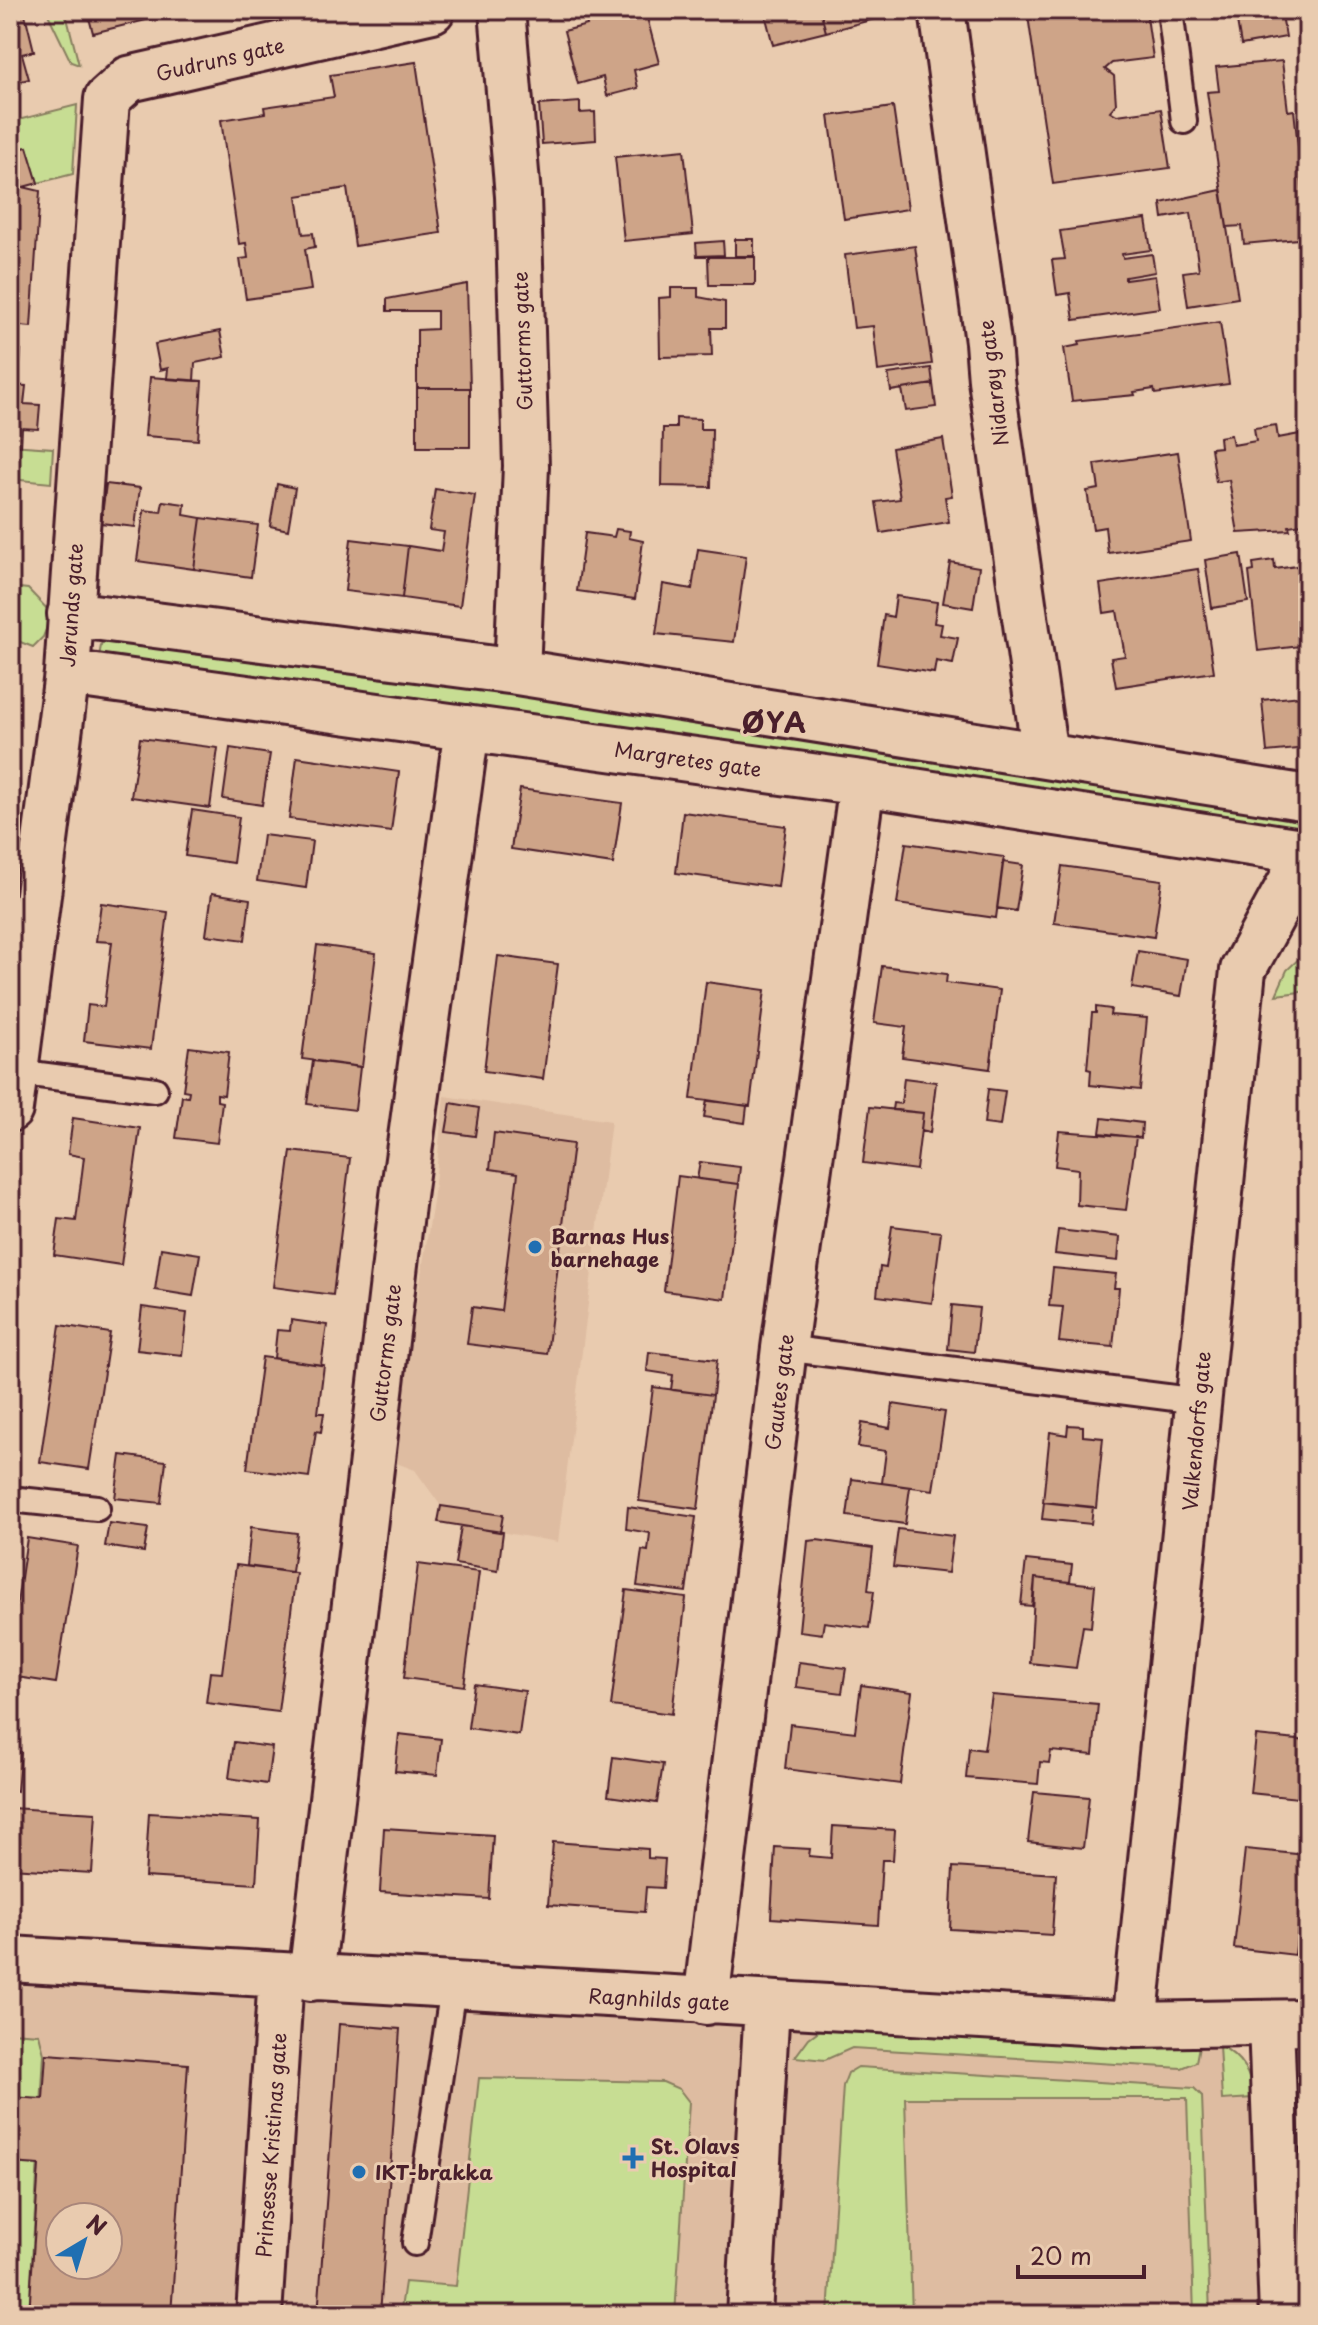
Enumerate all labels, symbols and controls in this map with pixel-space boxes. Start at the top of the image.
street label: Gudruns gate [153,30,287,88]
street label: Guttorms gate [505,271,539,411]
street label: Nidarøy gate [970,318,1016,448]
street label: Jørunds gate [52,542,90,668]
district label: ØYA [742,700,808,743]
street label: Margretes gate [612,734,764,784]
place label: Barnas Hus barnehage [551,1221,670,1274]
marker: Barnas Hus barnehage [526,1238,544,1256]
street label: Guttorms gate [362,1282,408,1424]
street label: Gautes gate [757,1332,801,1452]
street label: Valkendorfs gate [1174,1350,1218,1512]
street label: Ragnhilds gate [587,1980,731,2018]
street label: Prinsesse Kristinas gate [248,2031,294,2259]
place label: St. Olavs Hospital [651,2131,740,2184]
marker: St. Olavs Hospital [622,2147,644,2169]
place label: IKT-brakka [375,2157,493,2187]
marker: IKT-brakka [350,2163,368,2181]
north arrow [44,2201,124,2281]
text: N [80,2206,114,2242]
scale bar [1018,2229,1144,2279]
text: 20 m [1030,2237,1092,2273]

